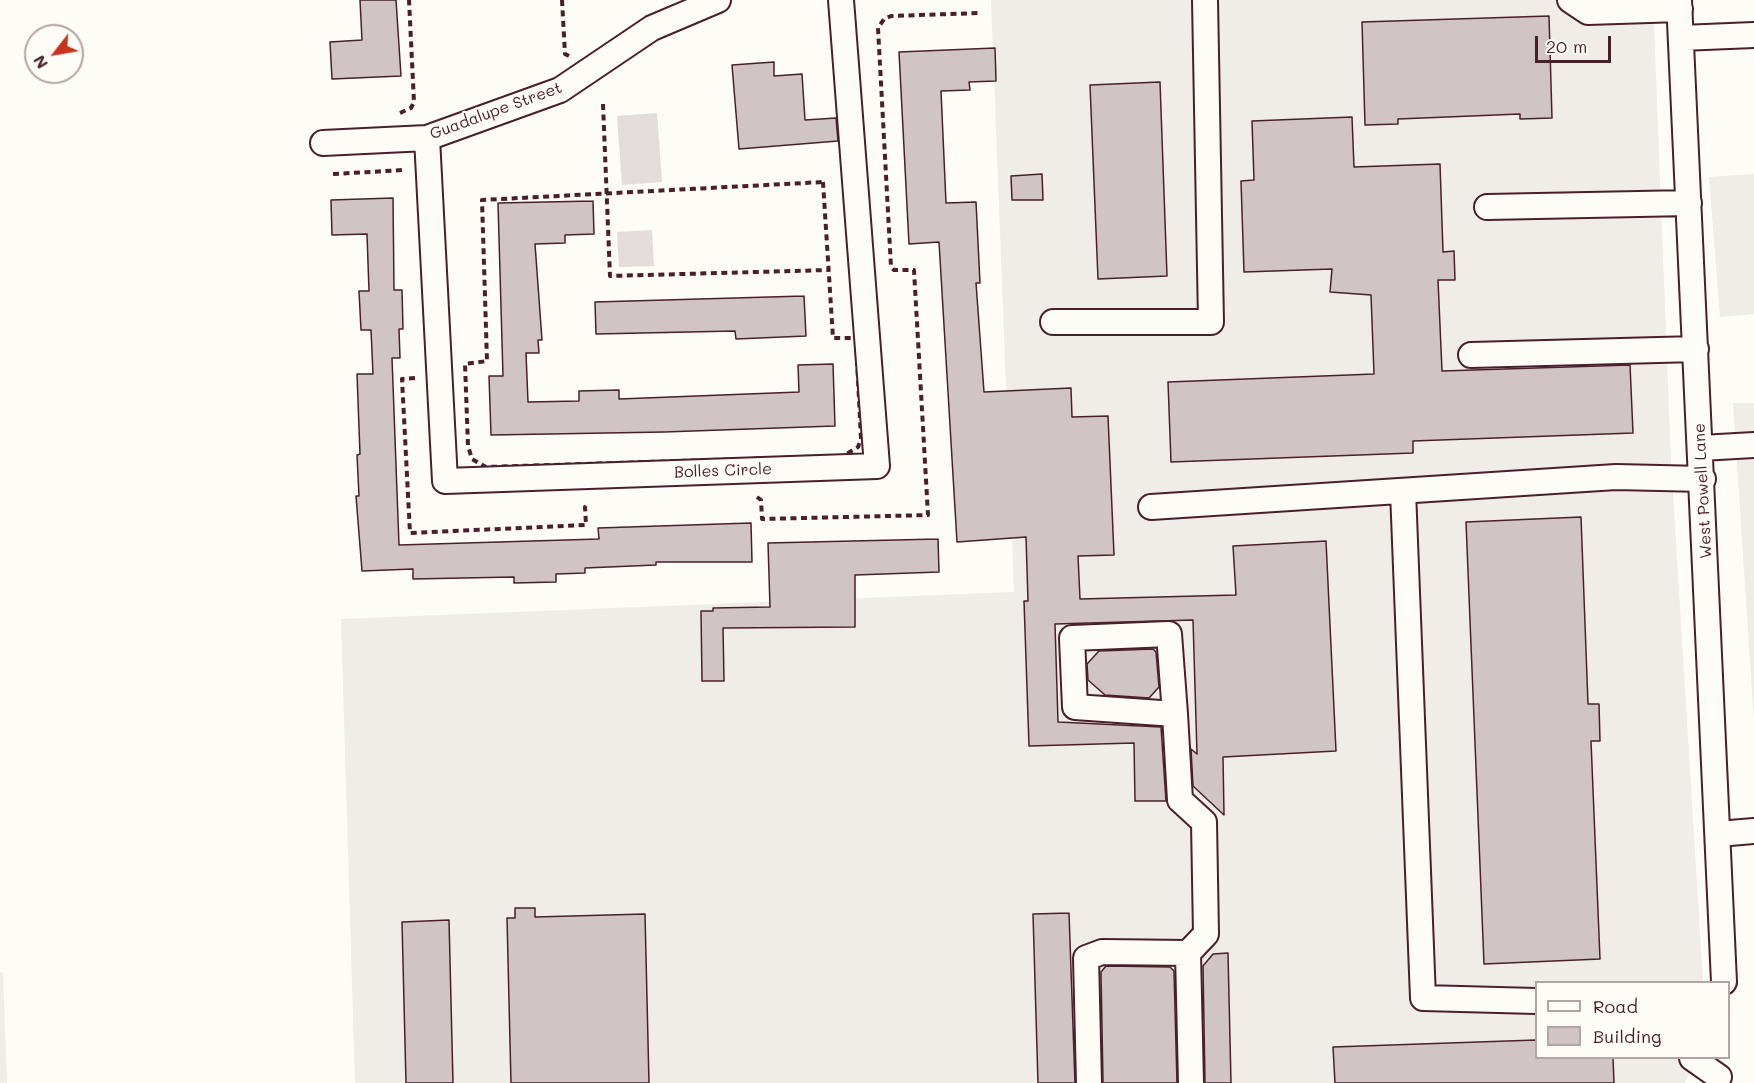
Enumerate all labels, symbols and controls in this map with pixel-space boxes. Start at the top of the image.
north arrow [24,24,84,84]
scale bar [1538,24,1614,62]
text: 20 m [1546,34,1587,58]
text: N [28,52,52,73]
street label: Guadalupe Street [427,78,565,144]
street label: West Powell Lane [1690,423,1716,559]
street label: Bolles Circle [674,460,772,482]
legend [1535,981,1730,1059]
text: Road [1593,994,1638,1018]
text: Building [1593,1024,1661,1048]

